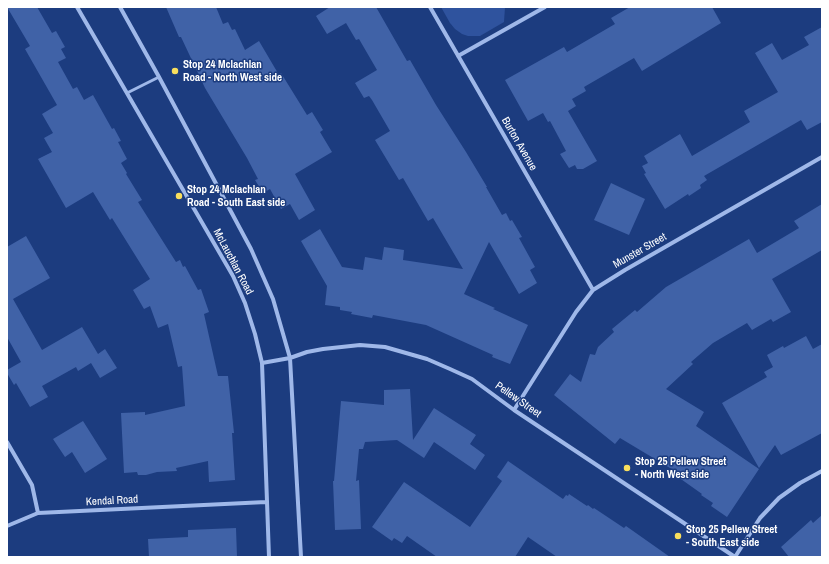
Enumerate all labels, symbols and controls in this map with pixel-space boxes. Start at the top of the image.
place label: Stop 24 Mclachlan Road - North West side [183,58,282,84]
marker: Stop 24 Mclachlan Road - North West side [170,66,180,76]
street label: Burton Avenue [498,115,540,173]
place label: Stop 24 Mclachlan Road - South East side [187,183,285,209]
marker: Stop 24 Mclachlan Road - South East side [174,191,184,201]
street label: McLauchlan Road [210,227,256,297]
street label: Munster Street [611,230,669,272]
street label: Pellew Street [492,379,544,421]
place label: Stop 25 Pellew Street - North West side [635,455,726,481]
marker: Stop 25 Pellew Street - North West side [622,463,632,473]
street label: Kendal Road [86,493,138,509]
place label: Stop 25 Pellew Street - South East side [686,523,777,549]
marker: Stop 25 Pellew Street - South East side [673,531,683,541]

